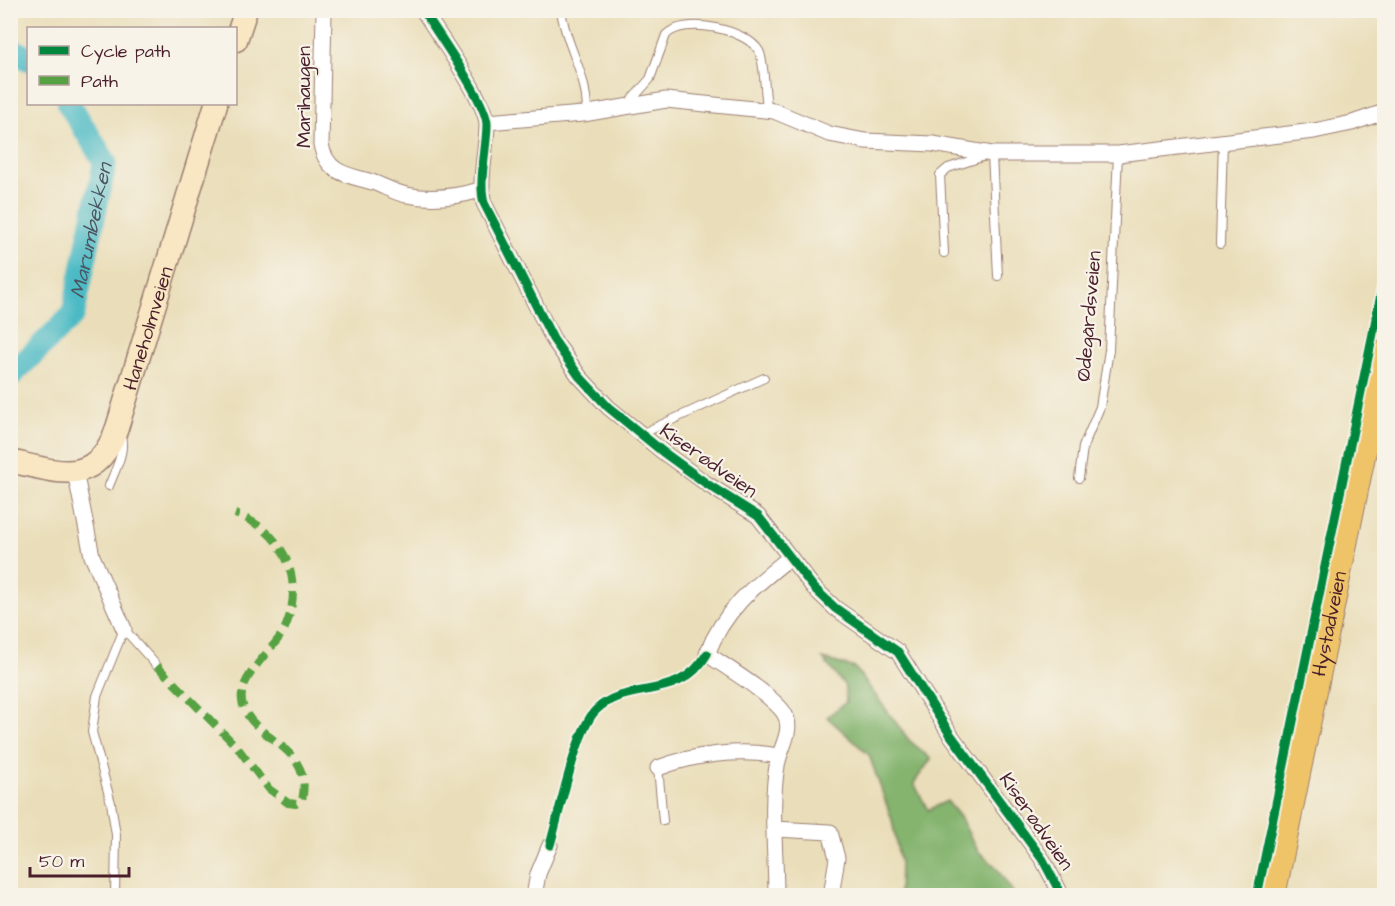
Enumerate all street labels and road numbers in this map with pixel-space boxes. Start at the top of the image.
street label: Marihaugen [290,46,319,148]
street label: Ødegårdsveien [1069,249,1110,383]
street label: Haneholmveien [116,263,181,394]
street label: Kiserødveien [654,417,763,505]
street label: Hystadveien [1305,569,1354,679]
street label: Kiserødveien [992,767,1080,876]

